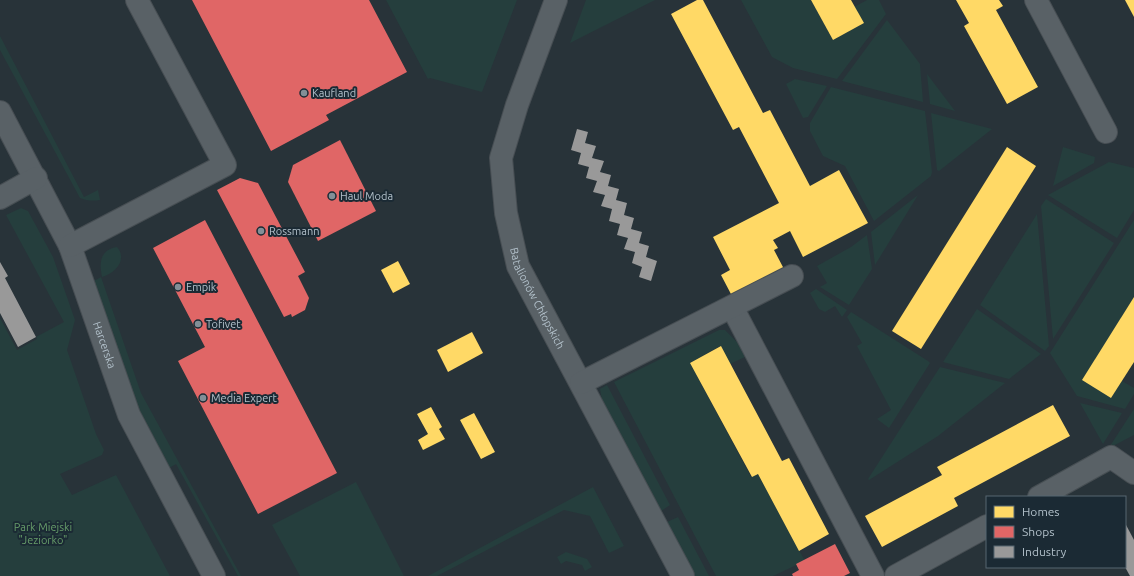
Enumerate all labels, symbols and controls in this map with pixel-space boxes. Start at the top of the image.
place label: Kaufland [312,87,356,99]
marker: Kaufland [299,88,309,98]
place label: Haul Moda [340,190,393,202]
marker: Haul Moda [327,191,337,201]
place label: Rossmann [269,225,320,237]
marker: Rossmann [256,226,266,236]
street label: Batalionów Chłopskich [508,246,567,351]
place label: Empik [186,281,217,293]
marker: Empik [173,282,183,292]
place label: Tofivet [206,318,241,330]
marker: Tofivet [193,319,203,329]
street label: Harcerska [91,320,118,370]
place label: Media Expert [211,392,277,404]
marker: Media Expert [198,393,208,403]
legend [986,496,1126,568]
text: Homes [1022,505,1060,518]
park label: Park Miejski "Jeziorko" [14,521,72,546]
text: Shops [1022,525,1054,538]
text: Industry [1022,545,1067,558]

